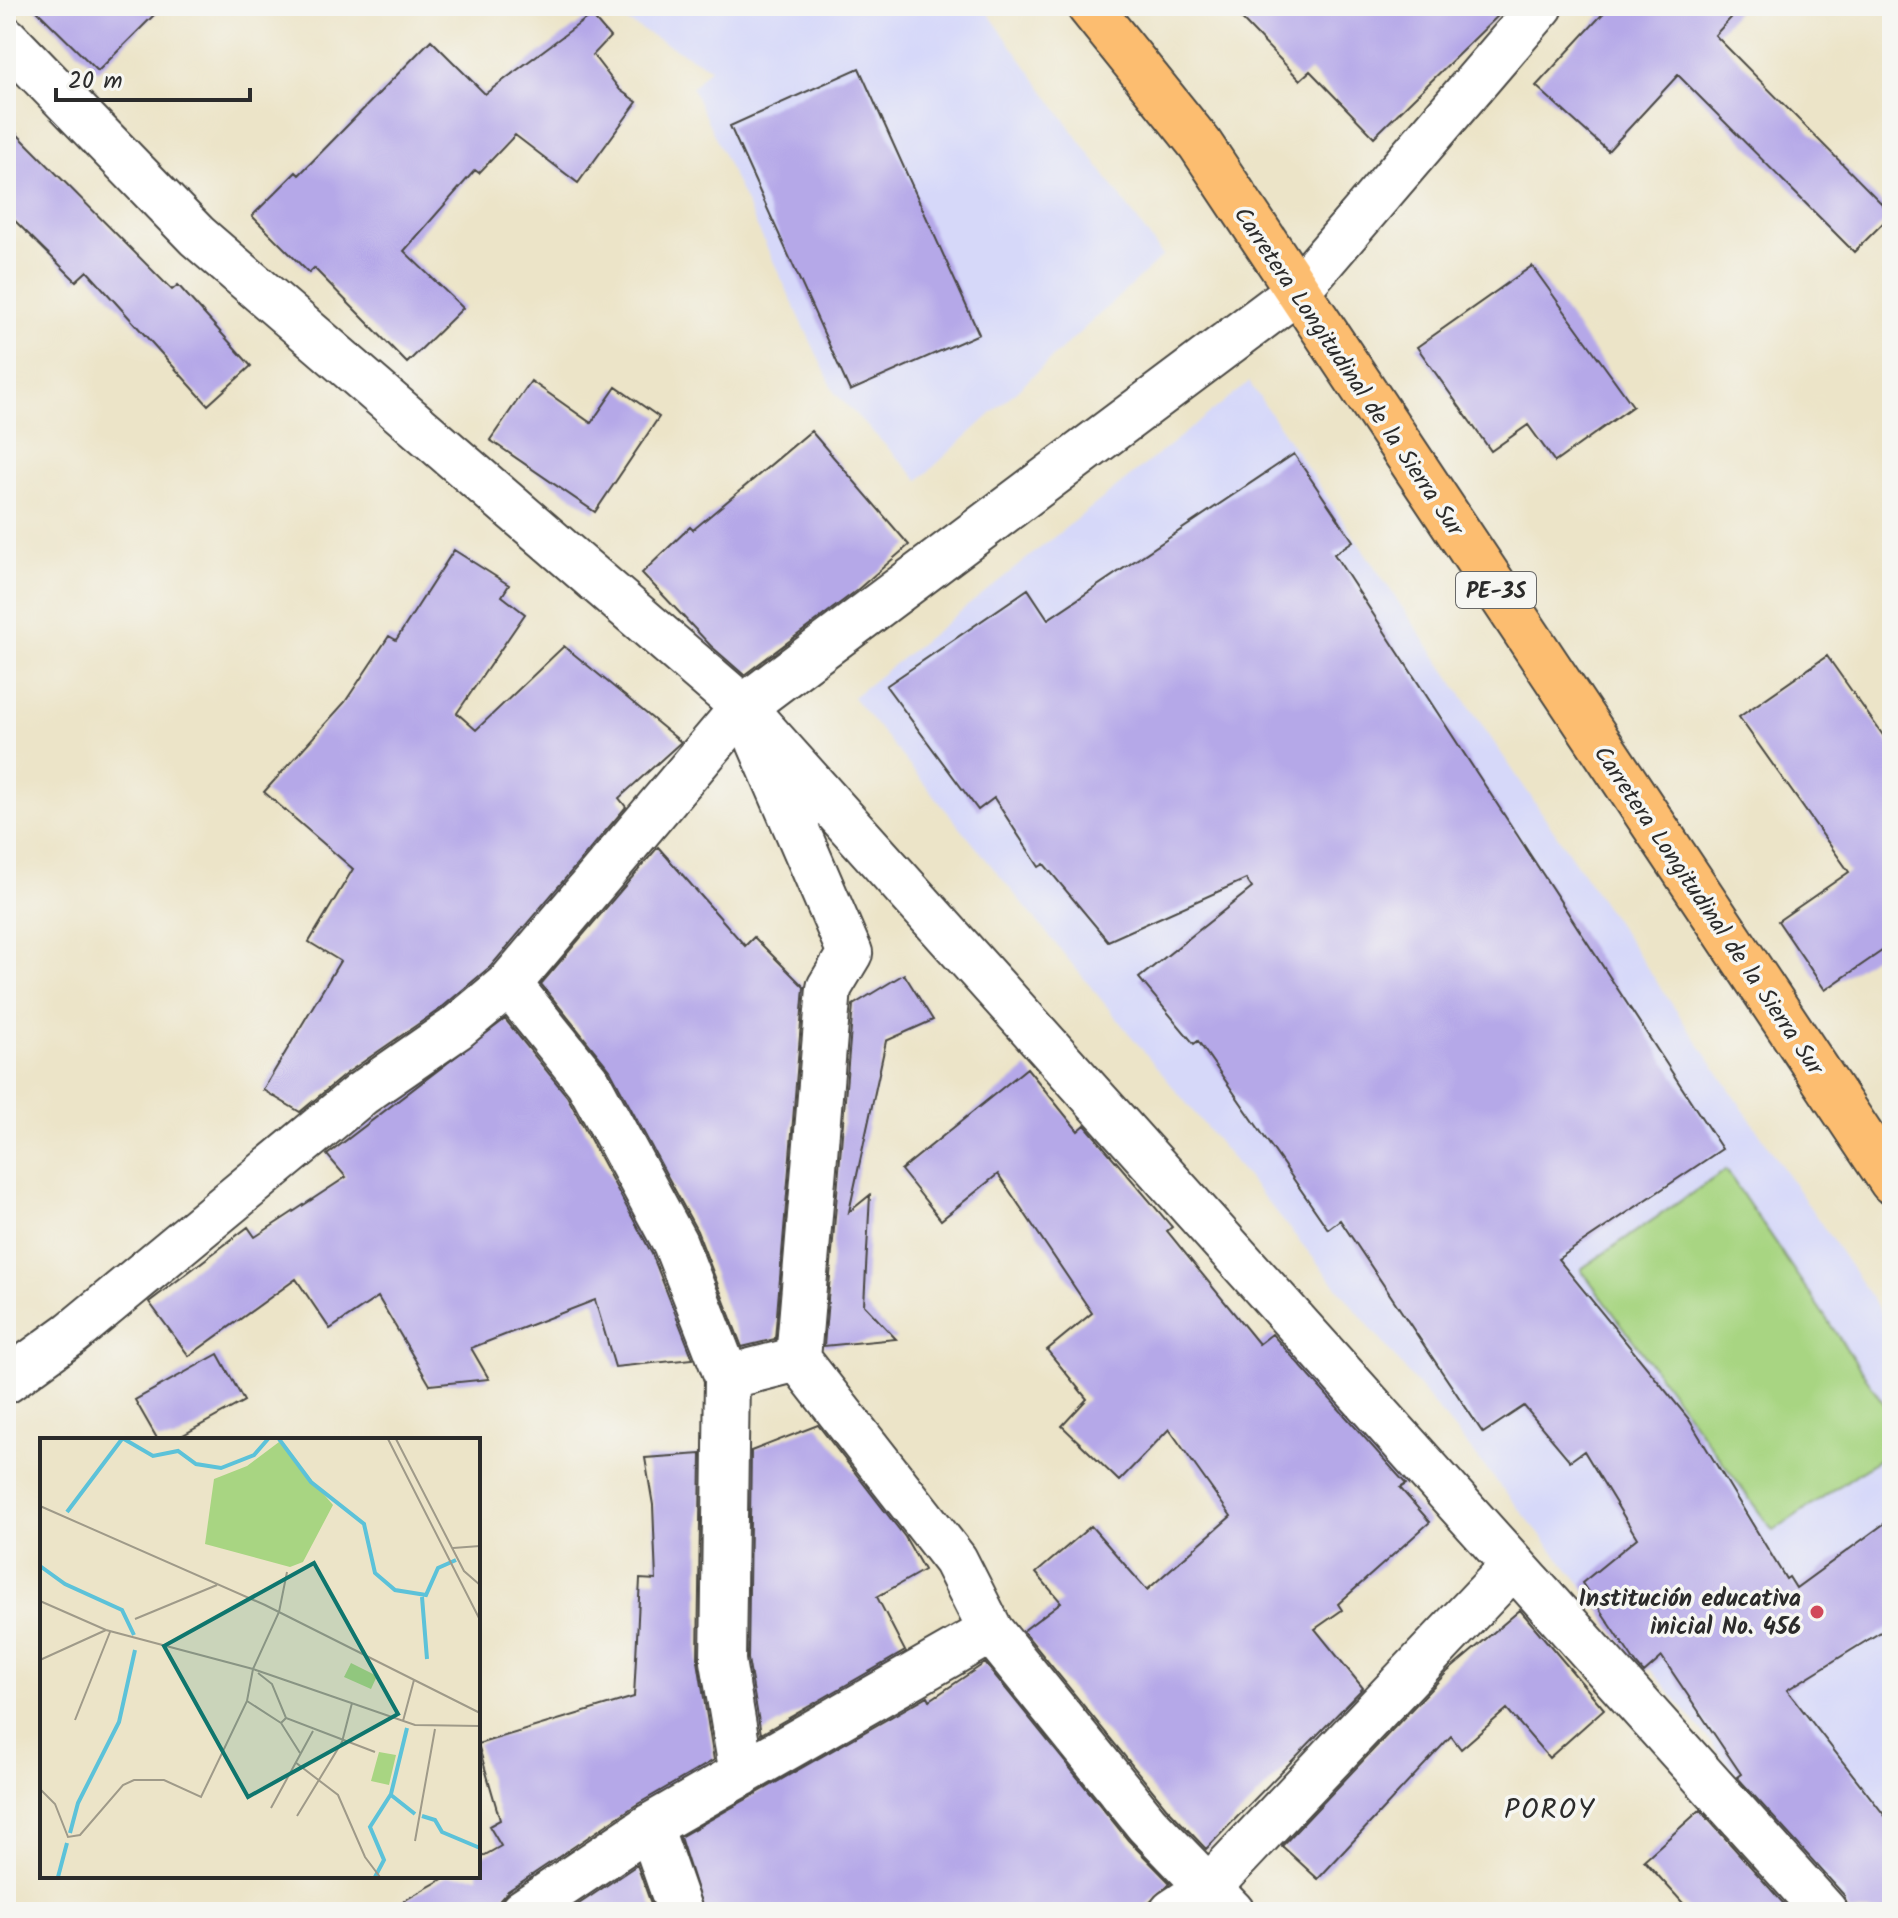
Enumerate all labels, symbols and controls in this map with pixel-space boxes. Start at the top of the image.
scale bar [56,52,250,102]
text: 20 m [68,62,123,101]
street label: Carretera Longitudinal de la Sierra Sur [1222,199,1474,546]
road number: PE-3S [1456,572,1536,608]
street label: Carretera Longitudinal de la Sierra Sur [1582,738,1834,1085]
inset map [40,1438,480,1878]
place label: Institución educativa inicial No. 456 [1578,1580,1801,1647]
marker: Institución educativa inicial No. 456 [1808,1603,1826,1621]
district label: POROY [1504,1788,1596,1833]

